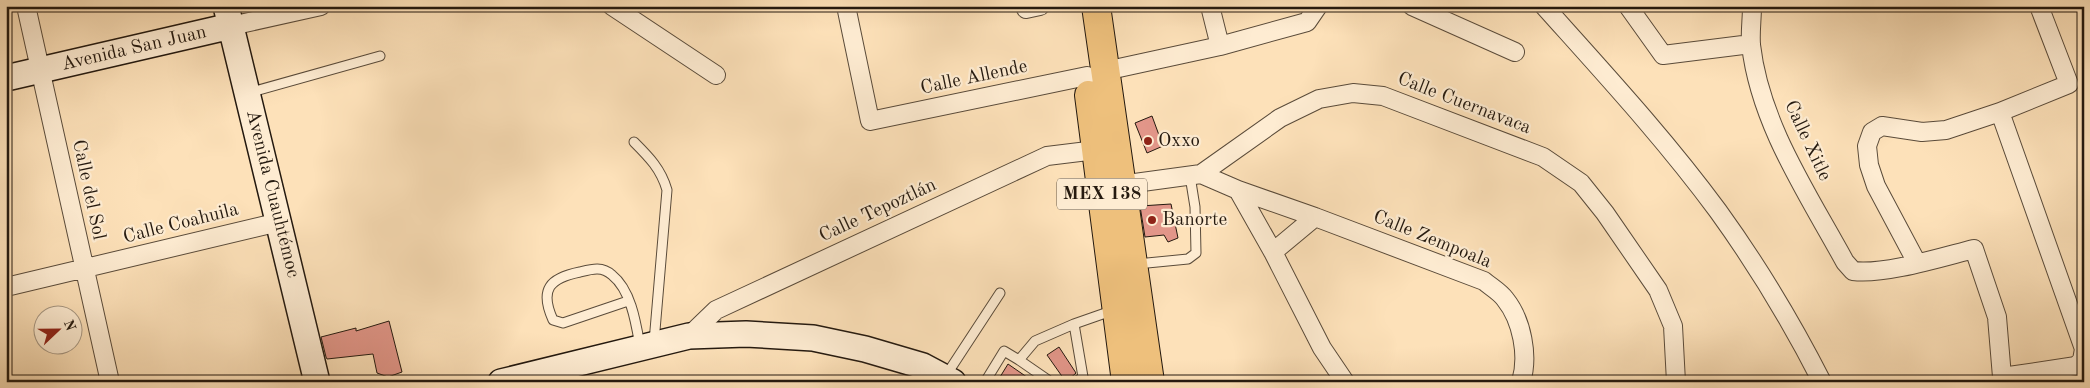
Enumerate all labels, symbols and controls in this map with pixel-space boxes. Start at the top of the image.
street label: Avenida San Juan [60,23,208,75]
street label: Calle Allende [919,57,1029,99]
street label: Calle Cuernavaca [1395,70,1534,138]
street label: Calle Xitle [1780,98,1834,184]
street label: Avenida Cuauhtémoc [242,108,302,280]
place label: Oxxo [1158,132,1200,151]
marker: Oxxo [1142,135,1154,147]
street label: Calle del Sol [68,138,108,242]
street label: Calle Tepoztlán [817,176,939,246]
road number: MEX 138 [1057,178,1147,210]
street label: Calle Coahuila [121,200,241,248]
street label: Calle Zempoala [1370,208,1494,273]
place label: Banorte [1162,211,1227,230]
marker: Banorte [1146,214,1158,226]
north arrow [32,306,82,356]
text: N [61,318,78,333]

